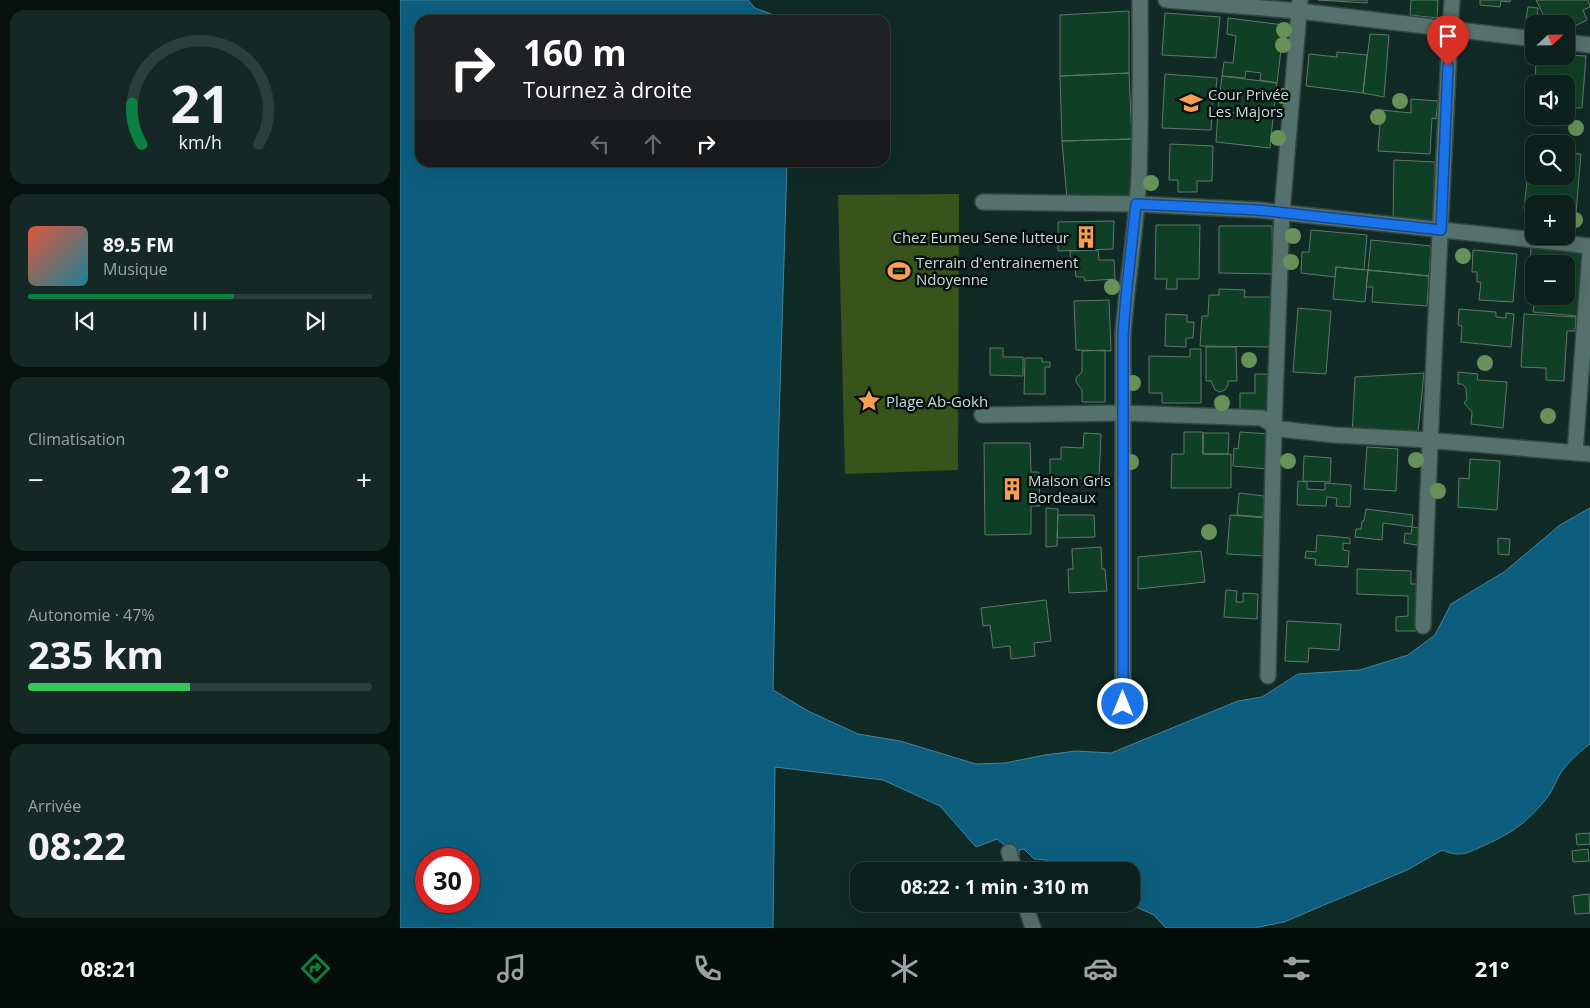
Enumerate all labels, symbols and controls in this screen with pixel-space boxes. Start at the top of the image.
pin [1427,15,1469,66]
north arrow [1525,15,1575,65]
map controls [1525,15,1575,305]
icon: arrive [1434,22,1462,50]
text: 160 m [523,29,627,76]
icon: right [440,35,505,100]
text: 21 [170,67,230,138]
text: Tournez à droite [523,74,692,104]
button: sound [1525,75,1575,125]
place label: Cour Privée Les Majors [1208,84,1289,121]
school or university icon: Cour Privée Les Majors [1178,90,1204,116]
text: km/h [178,130,222,154]
icon: left [586,130,614,158]
icon: ahead [639,130,667,158]
icon: right [692,130,720,158]
button: search [1525,135,1575,185]
button: + [1525,195,1575,245]
building icon: Chez Eumeu Sene lutteur [1073,224,1099,250]
place label: Chez Eumeu Sene lutteur [892,227,1069,247]
text: 89.5 FM [103,232,174,258]
place label: Terrain d'entrainement Ndoyenne [916,252,1078,289]
button: − [1525,255,1575,305]
text: Musique [103,258,167,280]
sports icon: Terrain d'entrainement Ndoyenne [886,258,912,284]
icon: previous [71,307,99,335]
icon: pause [186,307,214,335]
icon: next [301,307,329,335]
place icon: Plage Ab-Gokh [856,388,882,414]
place label: Plage Ab-Gokh [886,391,988,411]
text: Climatisation [28,428,125,450]
text: 21° [170,452,230,504]
text: − [28,460,44,498]
text: + [356,460,372,498]
place label: Maison Gris Bordeaux [1028,470,1111,507]
building icon: Maison Gris Bordeaux [999,476,1025,502]
text: Autonomie · 47% [28,604,155,626]
text: 235 km [28,628,164,680]
position arrow [1096,677,1148,729]
text: Arrivée [28,795,81,817]
text: 08:22 [28,819,126,871]
speed limit sign: 30 [415,848,480,913]
text: 08:22 · 1 min · 310 m [901,874,1089,900]
icon: directions [298,951,333,986]
icon: music [494,951,529,986]
icon: phone [690,951,725,986]
icon: climate [887,951,922,986]
icon: car [1083,951,1118,986]
icon: filters [1279,951,1314,986]
text: 08:21 [81,953,137,983]
text: 21° [1475,953,1509,983]

